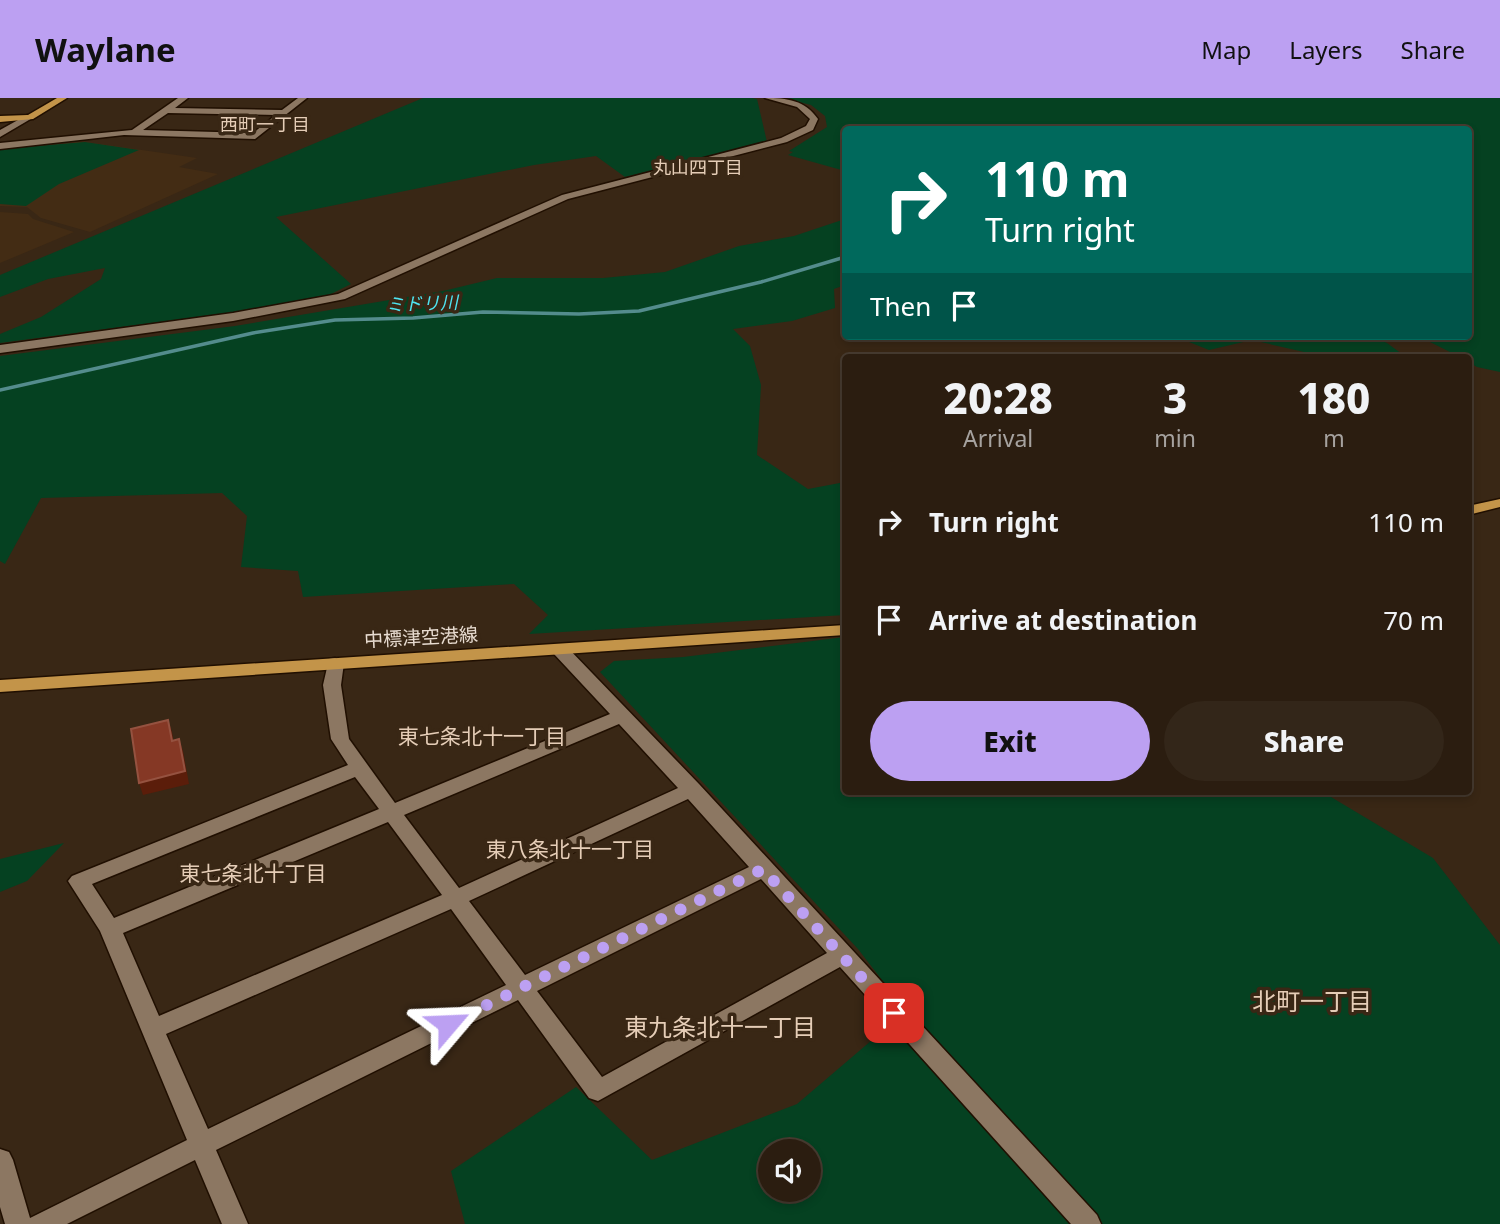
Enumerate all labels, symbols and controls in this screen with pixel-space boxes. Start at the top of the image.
text: Waylane [35,27,176,72]
text: Map [1201,33,1251,66]
text: Layers [1289,33,1363,66]
text: Share [1401,33,1465,66]
district label: 西町一丁目 [220,112,310,136]
text: 110 m [985,145,1130,211]
icon: right [870,154,961,245]
district label: 丸山四丁目 [653,155,743,179]
text: Turn right [985,208,1135,251]
icon: arrive [945,287,983,325]
text: Then [870,288,931,324]
water label: ミドリ川 [386,290,460,316]
text: 20:28 [944,369,1053,426]
text: 3 [1163,369,1187,426]
text: 180 [1298,369,1370,426]
text: Arrival [963,422,1033,454]
text: min [1154,422,1196,454]
text: m [1323,422,1345,454]
icon: right [870,503,908,541]
text: Turn right [929,504,1059,540]
text: 110 m [1368,504,1444,540]
icon: arrive [870,601,908,639]
text: Arrive at destination [929,602,1198,638]
text: 70 m [1383,602,1444,638]
street label: 中標津空港線 [363,621,479,653]
button: Exit [870,701,1150,781]
button: Share [1164,701,1444,781]
district label: 東七条北十一丁目 [398,722,566,750]
district label: 東八条北十一丁目 [486,835,654,863]
district label: 東七条北十丁目 [180,859,327,887]
pin [864,983,924,1043]
district label: 北町一丁目 [1252,984,1372,1017]
position arrow [411,987,485,1061]
icon: arrive [875,994,913,1032]
district label: 東九条北十一丁目 [624,1010,816,1043]
map controls [758,1139,821,1202]
button: sound [758,1139,821,1202]

